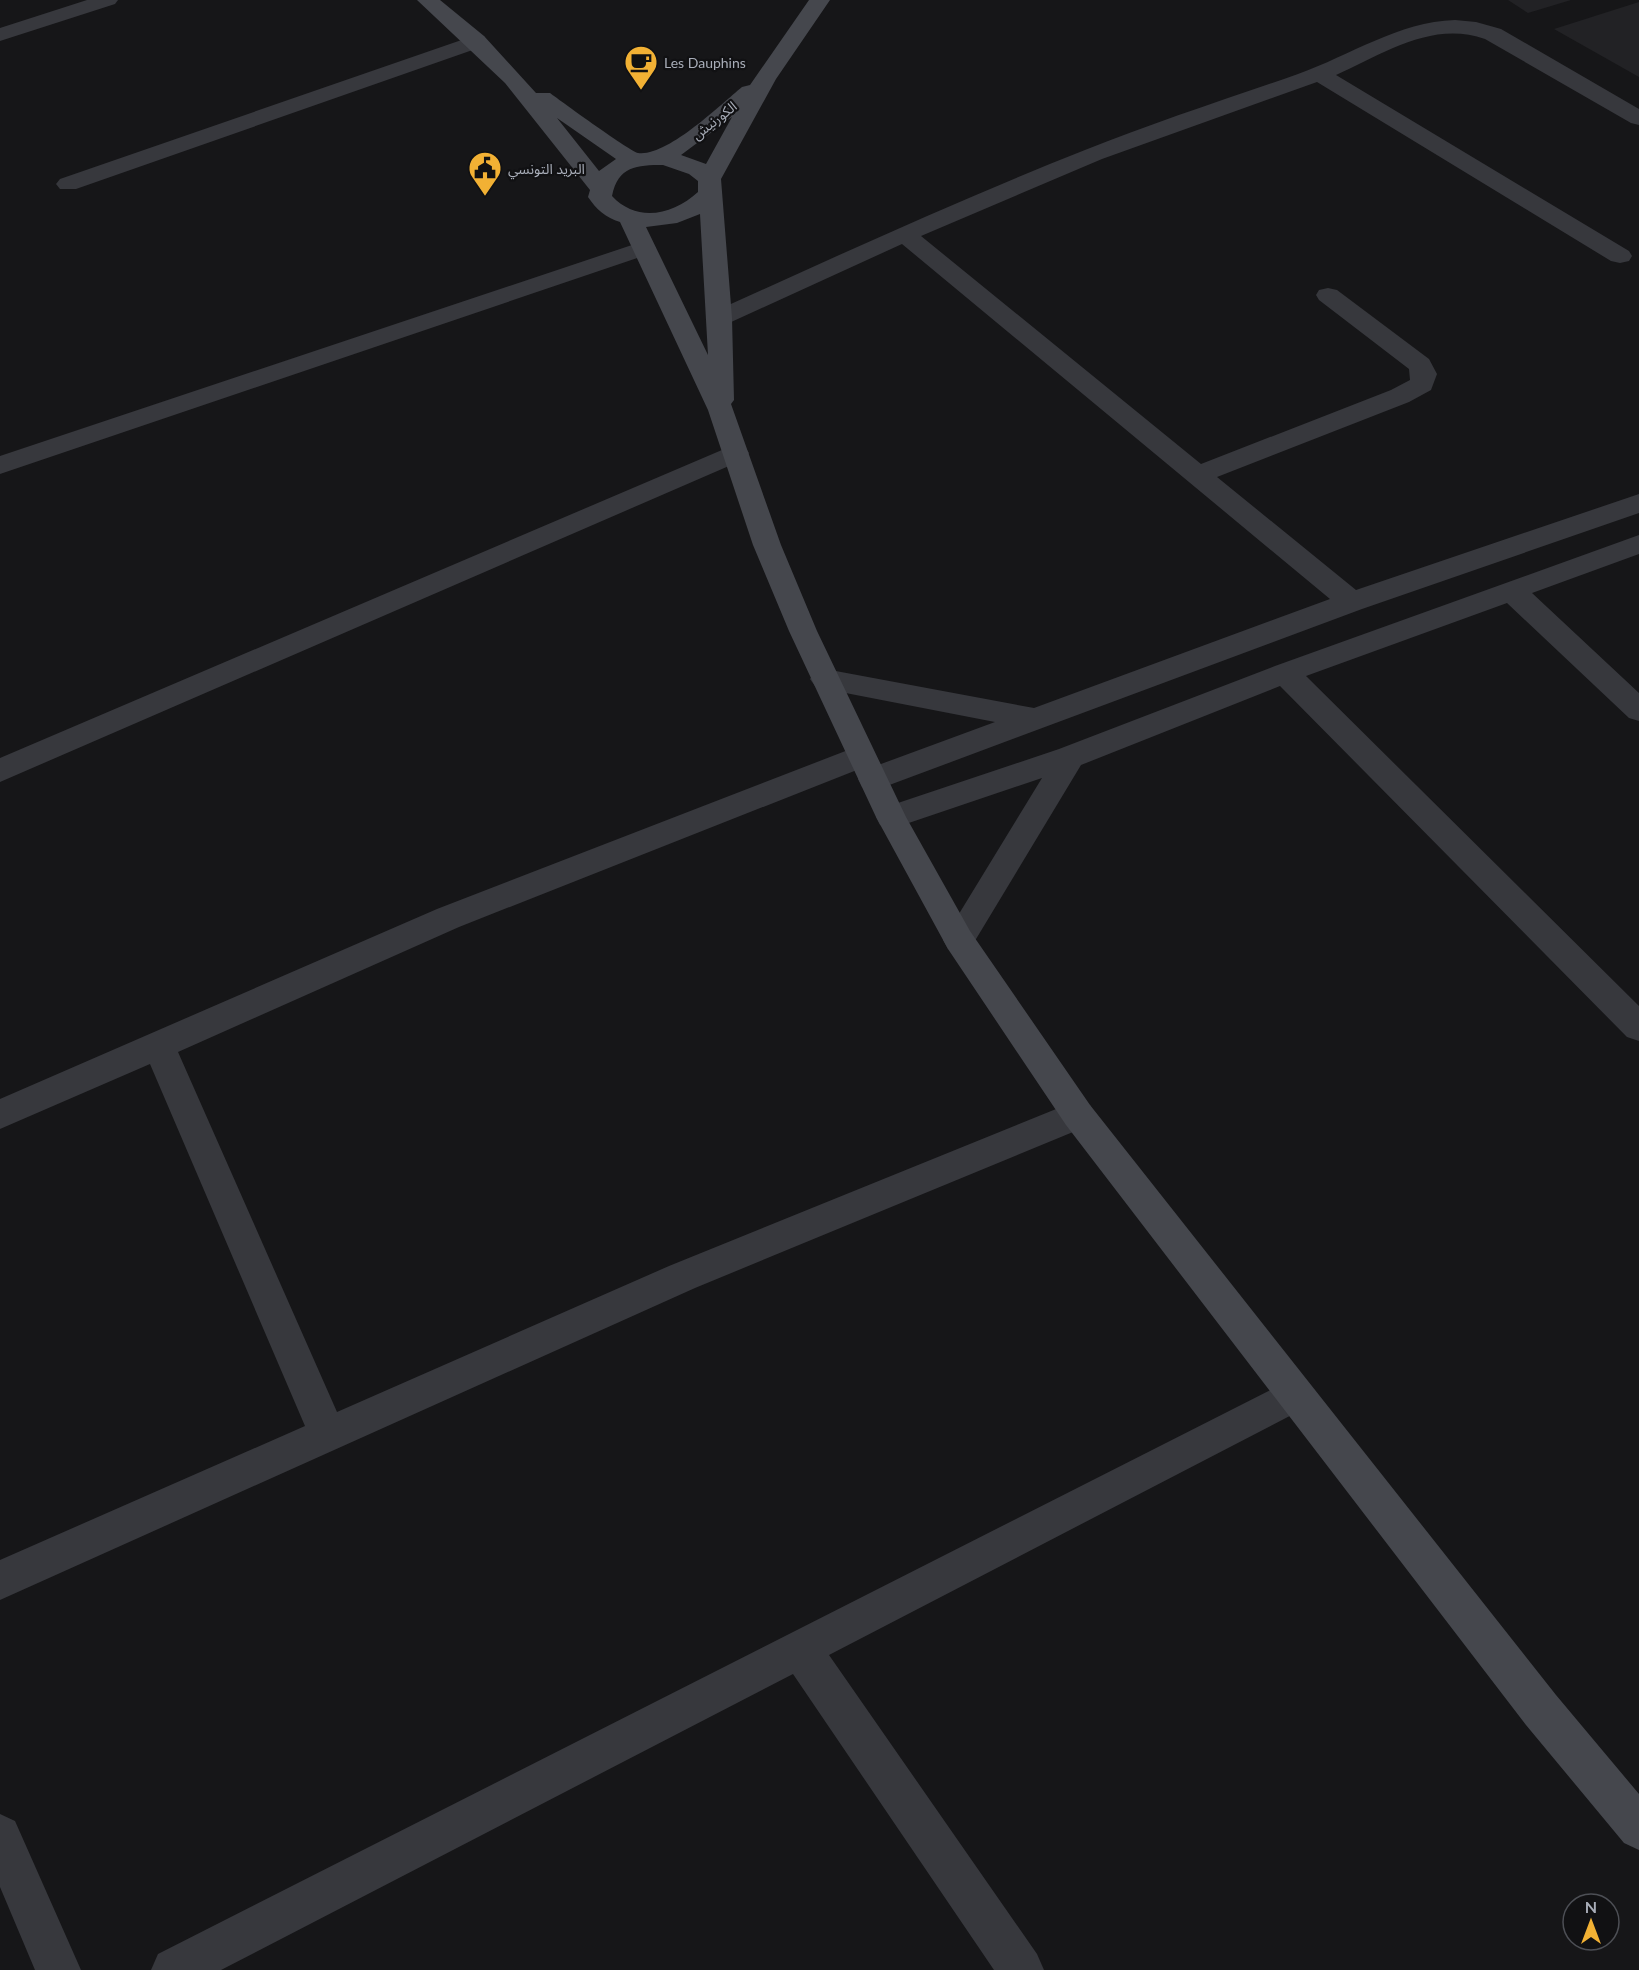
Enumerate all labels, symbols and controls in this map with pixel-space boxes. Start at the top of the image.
cafe icon: Les Dauphins [623,44,659,91]
place label: Les Dauphins [664,54,746,71]
street label: الكورنيش [688,97,740,144]
public building icon: البريد التونسي [467,150,503,197]
place label: البريد التونسي [508,160,585,180]
north arrow [1561,1892,1621,1952]
text: N [1585,1897,1597,1916]

